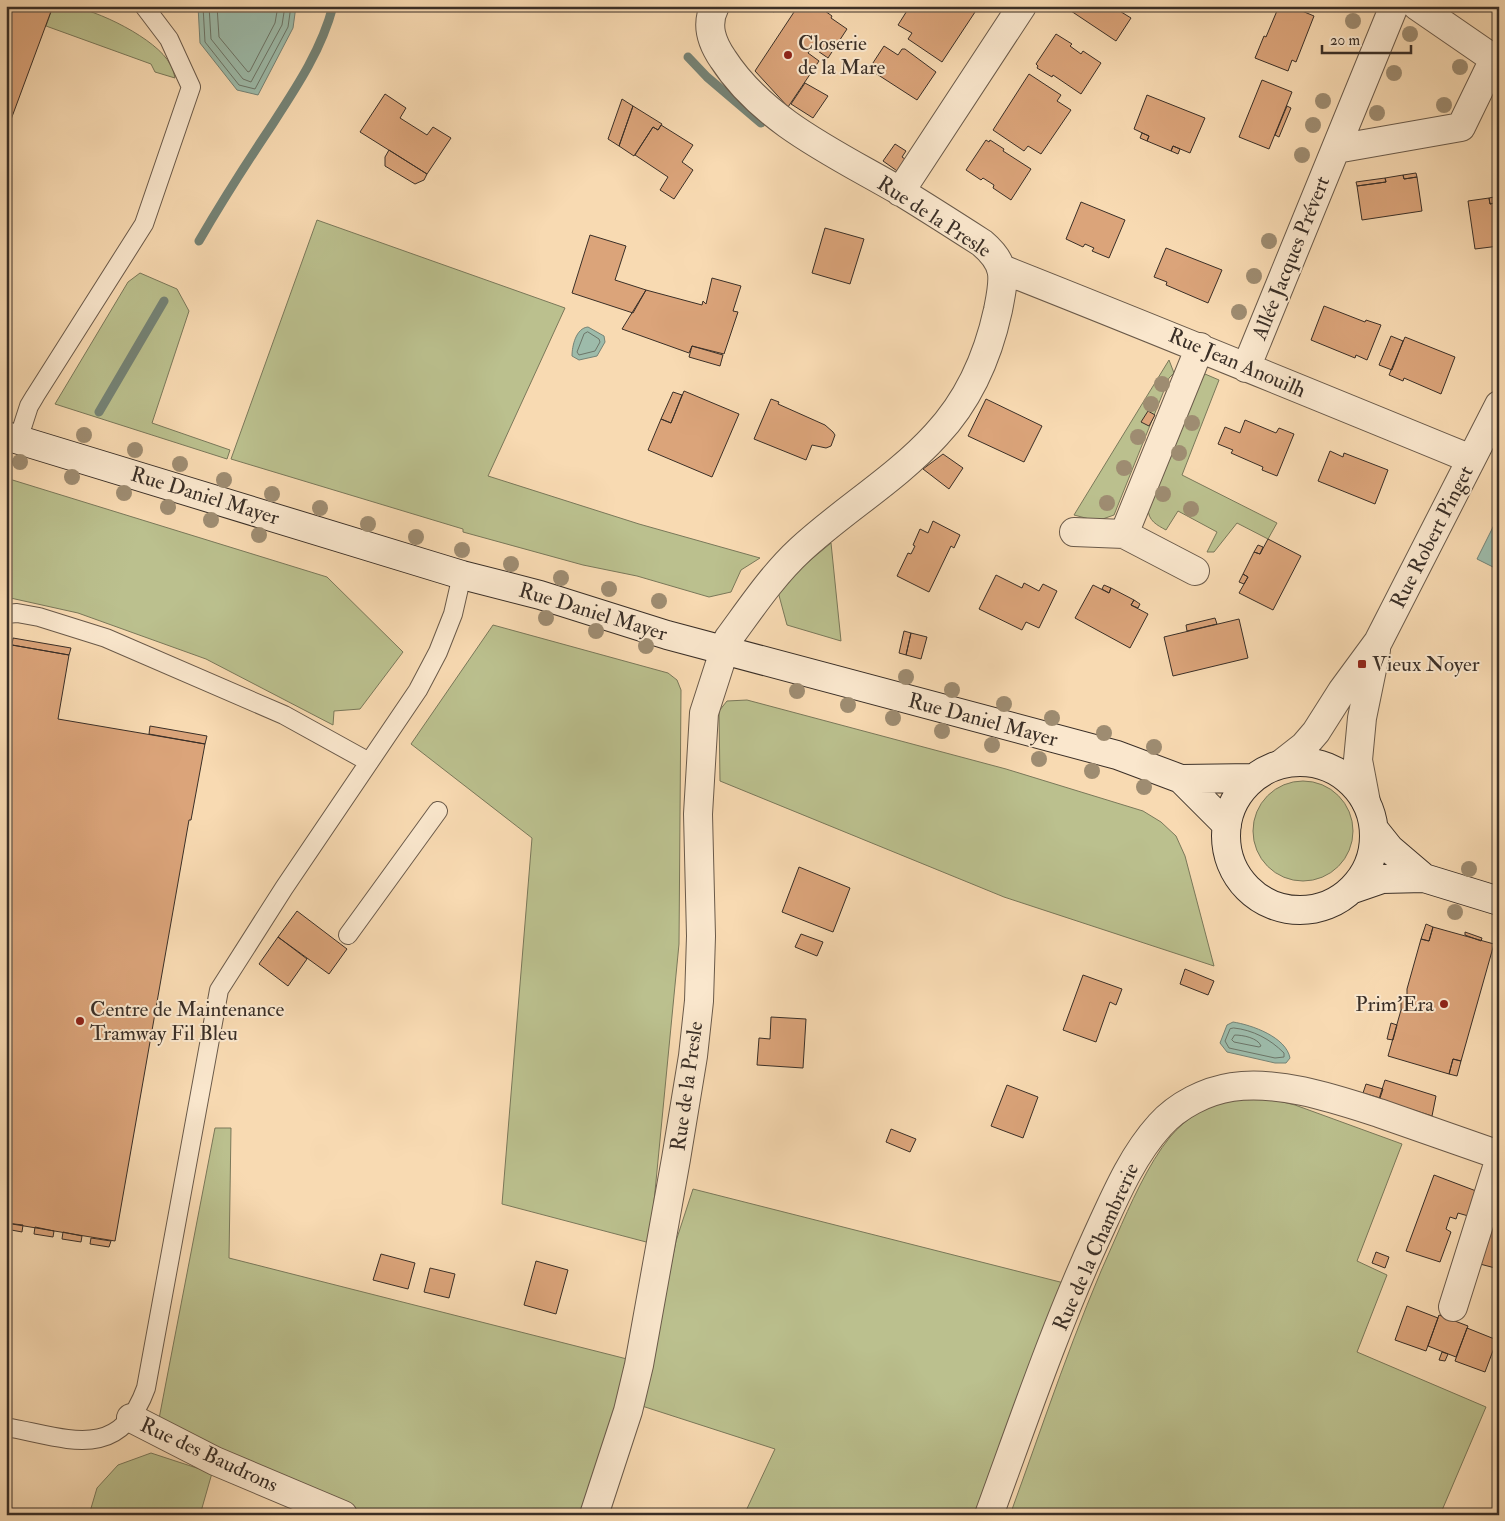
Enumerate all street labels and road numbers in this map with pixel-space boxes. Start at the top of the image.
street label: Rue de la Presle [872,170,996,264]
street label: Allée Jacques Prévert [1245,172,1336,345]
street label: Rue Jean Anouilh [1164,322,1310,404]
street label: Rue Daniel Mayer [127,461,283,531]
street label: Rue Robert Pinget [1384,461,1480,613]
street label: Rue Daniel Mayer [515,577,671,647]
street label: Rue Daniel Mayer [905,687,1061,753]
street label: Rue de la Presle [665,1019,709,1153]
street label: Rue de la Chambrerie [1047,1159,1145,1335]
street label: Rue des Baudrons [136,1411,282,1499]

